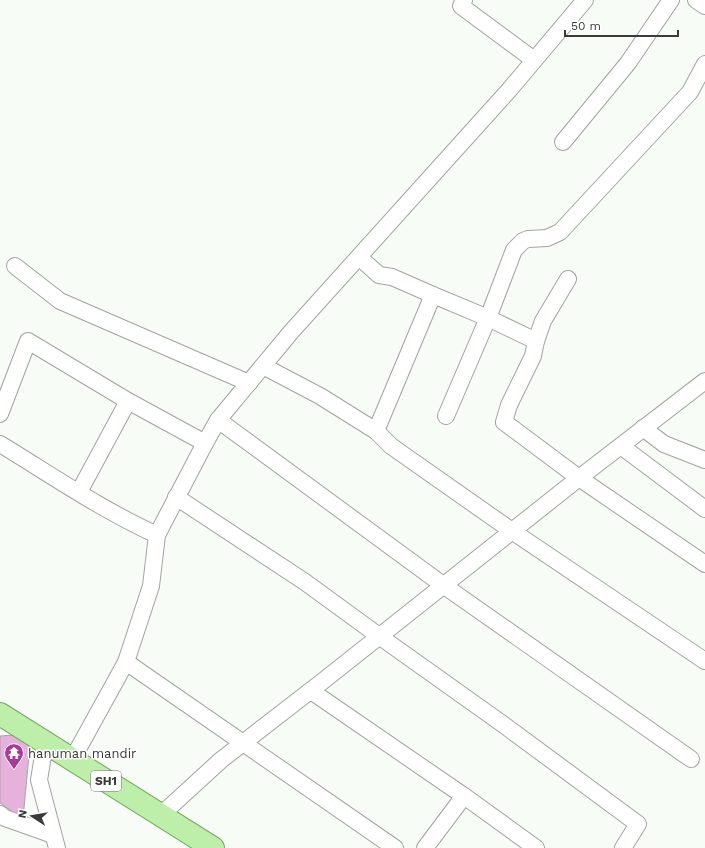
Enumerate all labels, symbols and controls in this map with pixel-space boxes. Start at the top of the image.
scale bar [565,12,678,38]
text: 50 m [571,19,601,33]
temple icon: hanuman mandir [3,742,25,770]
place label: hanuman mandir [28,746,136,761]
road number: SH1 [91,771,121,791]
north arrow [12,796,52,836]
text: N [16,809,30,819]

